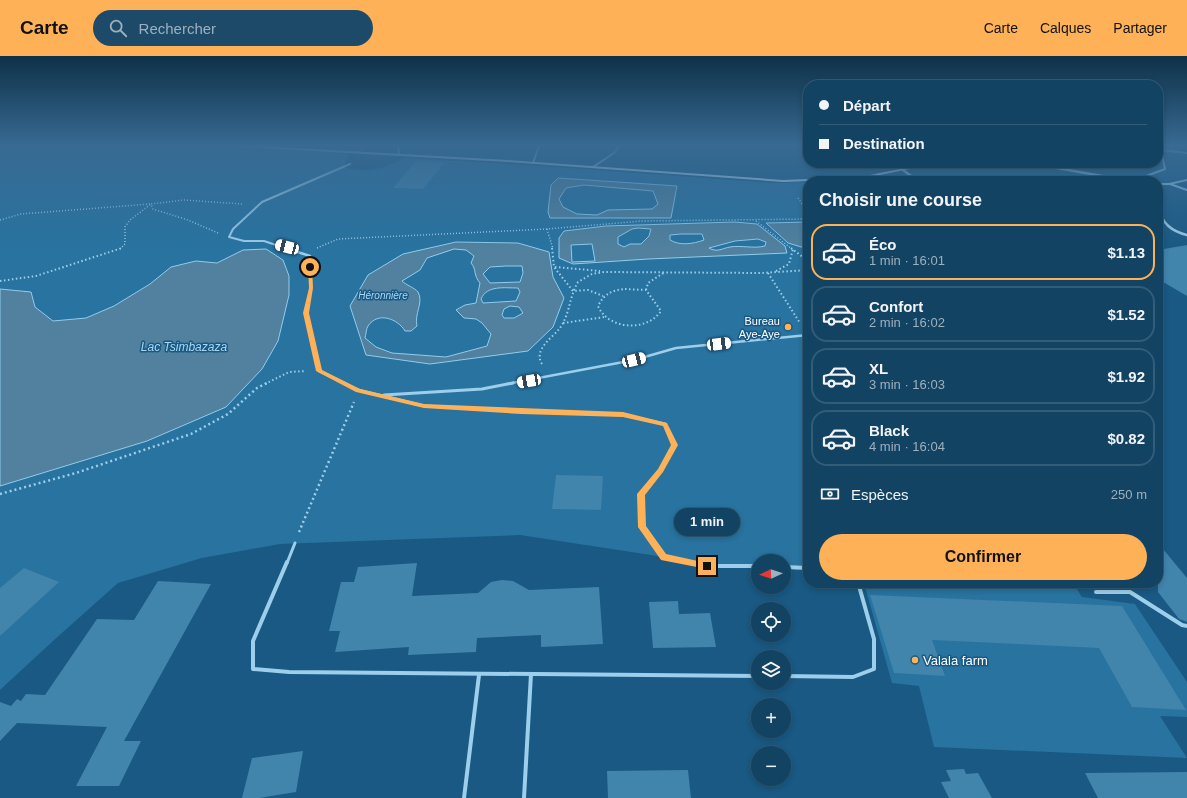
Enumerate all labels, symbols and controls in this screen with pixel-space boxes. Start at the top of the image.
search box [93,10,373,46]
text: Carte [20,17,69,38]
icon: search [107,17,129,39]
text: Rechercher [139,20,216,37]
text: Carte [984,20,1018,36]
text: Calques [1040,20,1091,36]
text: Partager [1113,20,1167,36]
text: Départ [843,97,891,114]
text: Destination [843,135,925,152]
text: Choisir une course [819,190,982,210]
icon: car [821,234,857,270]
text: Éco [869,236,897,253]
car [274,238,300,256]
text: $1.13 [1107,244,1145,261]
text: 1 min · 16:01 [869,253,945,268]
route start [301,258,319,276]
water label: Héronnière [358,290,408,301]
icon: car [821,296,857,332]
text: Confort [869,298,923,315]
text: $1.52 [1107,306,1145,323]
place label: Bureau Aye-Aye [739,315,780,340]
text: 2 min · 16:02 [869,315,945,330]
marker: Bureau Aye-Aye [783,322,793,332]
car [706,337,732,351]
water label: Lac Tsimbazaza [141,340,227,354]
car [621,351,647,369]
icon: car [821,358,857,394]
text: XL [869,360,888,377]
text: $1.92 [1107,368,1145,385]
car [516,373,542,389]
text: 3 min · 16:03 [869,377,945,392]
icon: car [821,420,857,456]
text: Black [869,422,909,439]
text: $0.82 [1107,430,1145,447]
text: 4 min · 16:04 [869,439,945,454]
icon: cash [819,483,841,505]
text: Espèces [851,486,909,503]
text: 250 m [1111,487,1147,502]
callout: 1 min [674,508,740,536]
text: 1 min [690,514,724,529]
button: Confirmer [819,534,1147,580]
north arrow [751,554,791,594]
map controls [751,554,791,786]
route end [698,557,716,575]
button: locate [751,602,791,642]
button: layers [751,650,791,690]
place label: Valala farm [923,653,988,668]
marker: Valala farm [910,655,920,665]
button: + [751,698,791,738]
button: − [751,746,791,786]

